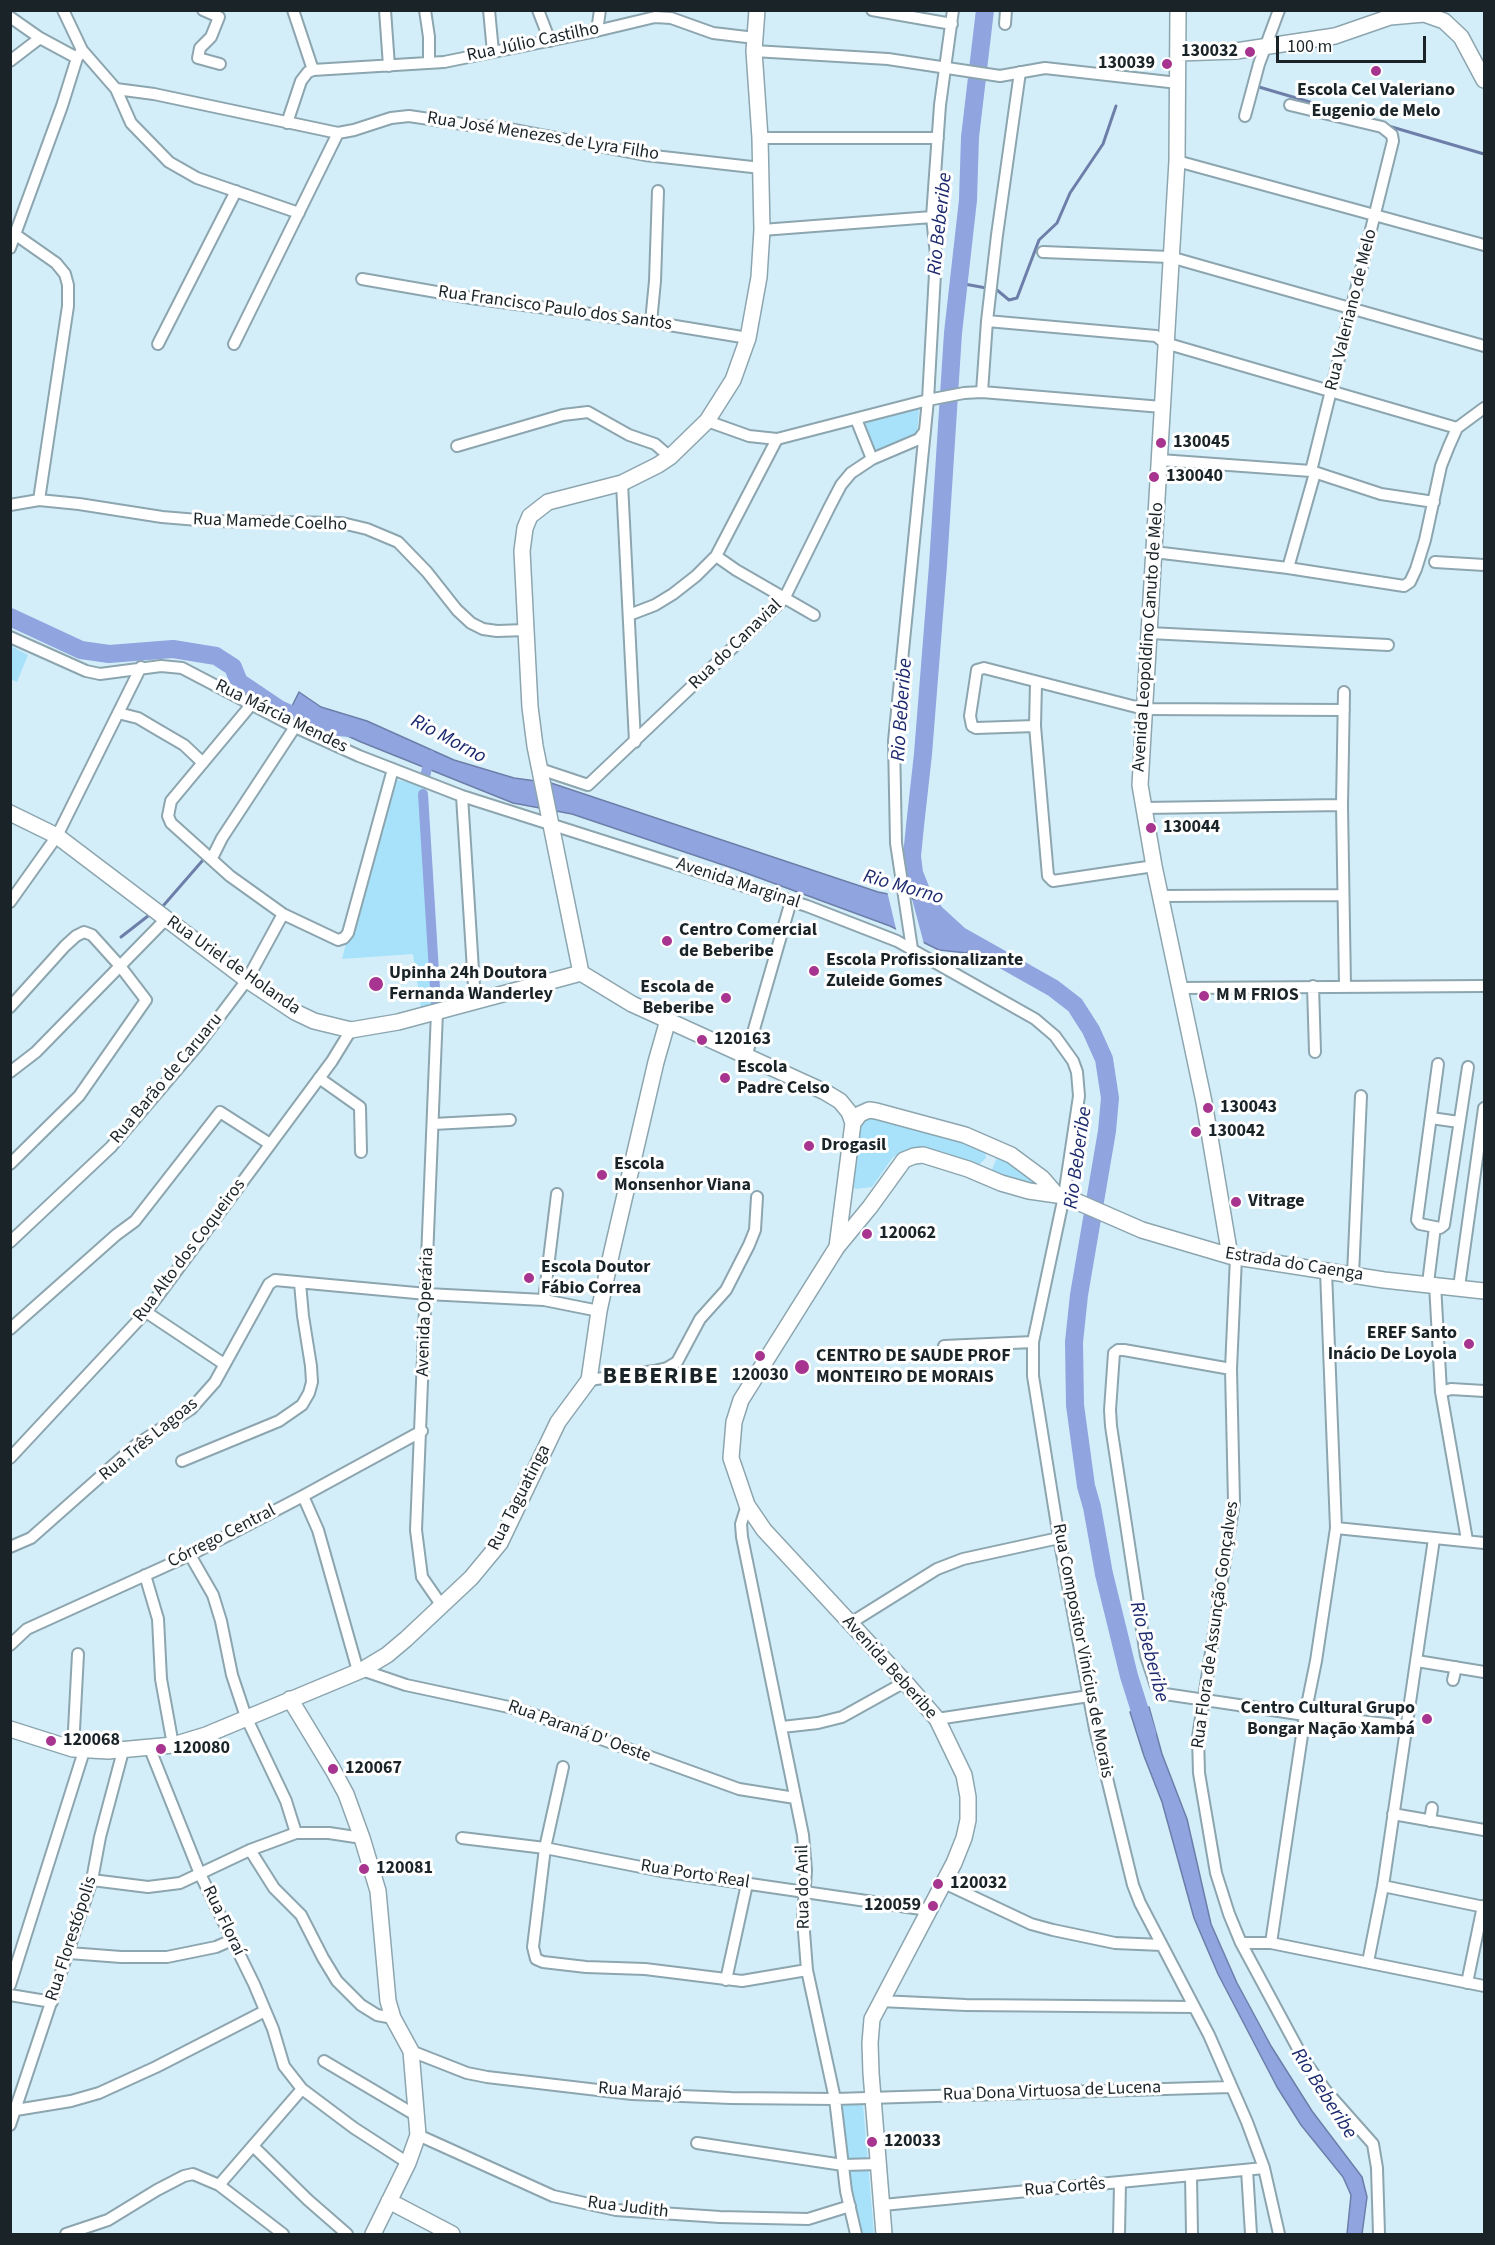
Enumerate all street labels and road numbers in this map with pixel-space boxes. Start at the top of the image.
street label: Rua Júlio Castilho [465,18,601,68]
street label: Rua José Menezes de Lyra Filho [426,108,660,166]
street label: Rua Valeriano de Melo [1321,227,1383,393]
street label: Rua Francisco Paulo dos Santos [437,282,673,336]
street label: Avenida Leopoldino Canuto de Melo [1129,502,1169,772]
street label: Rua Mamede Coelho [193,510,347,536]
street label: Rua do Canavial [685,595,787,695]
street label: Rua Márcia Mendes [211,676,351,758]
street label: Avenida Marginal [673,854,803,914]
street label: Rua Uriel de Holanda [162,912,304,1020]
street label: Rua Barão de Caruaru [106,1009,228,1149]
street label: Rua Alto dos Coqueiros [129,1175,251,1327]
street label: Estrada do Caenga [1223,1243,1365,1287]
street label: Avenida Operária [413,1247,439,1377]
street label: Rua Três Lagoas [95,1394,203,1486]
street label: Rua Taguatinga [484,1441,556,1555]
street label: Rua Flora de Assunção Gonçalves [1188,1500,1244,1750]
street label: Córrego Central [165,1501,279,1573]
street label: Rua Compositor Vinícius de Morais [1047,1522,1117,1780]
street label: Avenida Beberibe [837,1612,941,1724]
street label: Rua Paraná D' Oeste [505,1696,653,1768]
street label: Rua do Anil [792,1844,816,1930]
street label: Rua Porto Real [639,1856,751,1894]
street label: Rua Florestópolis [42,1874,102,2004]
street label: Rua Floraí [197,1882,249,1960]
street label: Rua Dona Virtuosa de Lucena [943,2077,1161,2107]
street label: Rua Marajó [597,2078,683,2106]
street label: Rua Cortês [1024,2174,1106,2202]
street label: Rua Judith [586,2192,670,2224]

